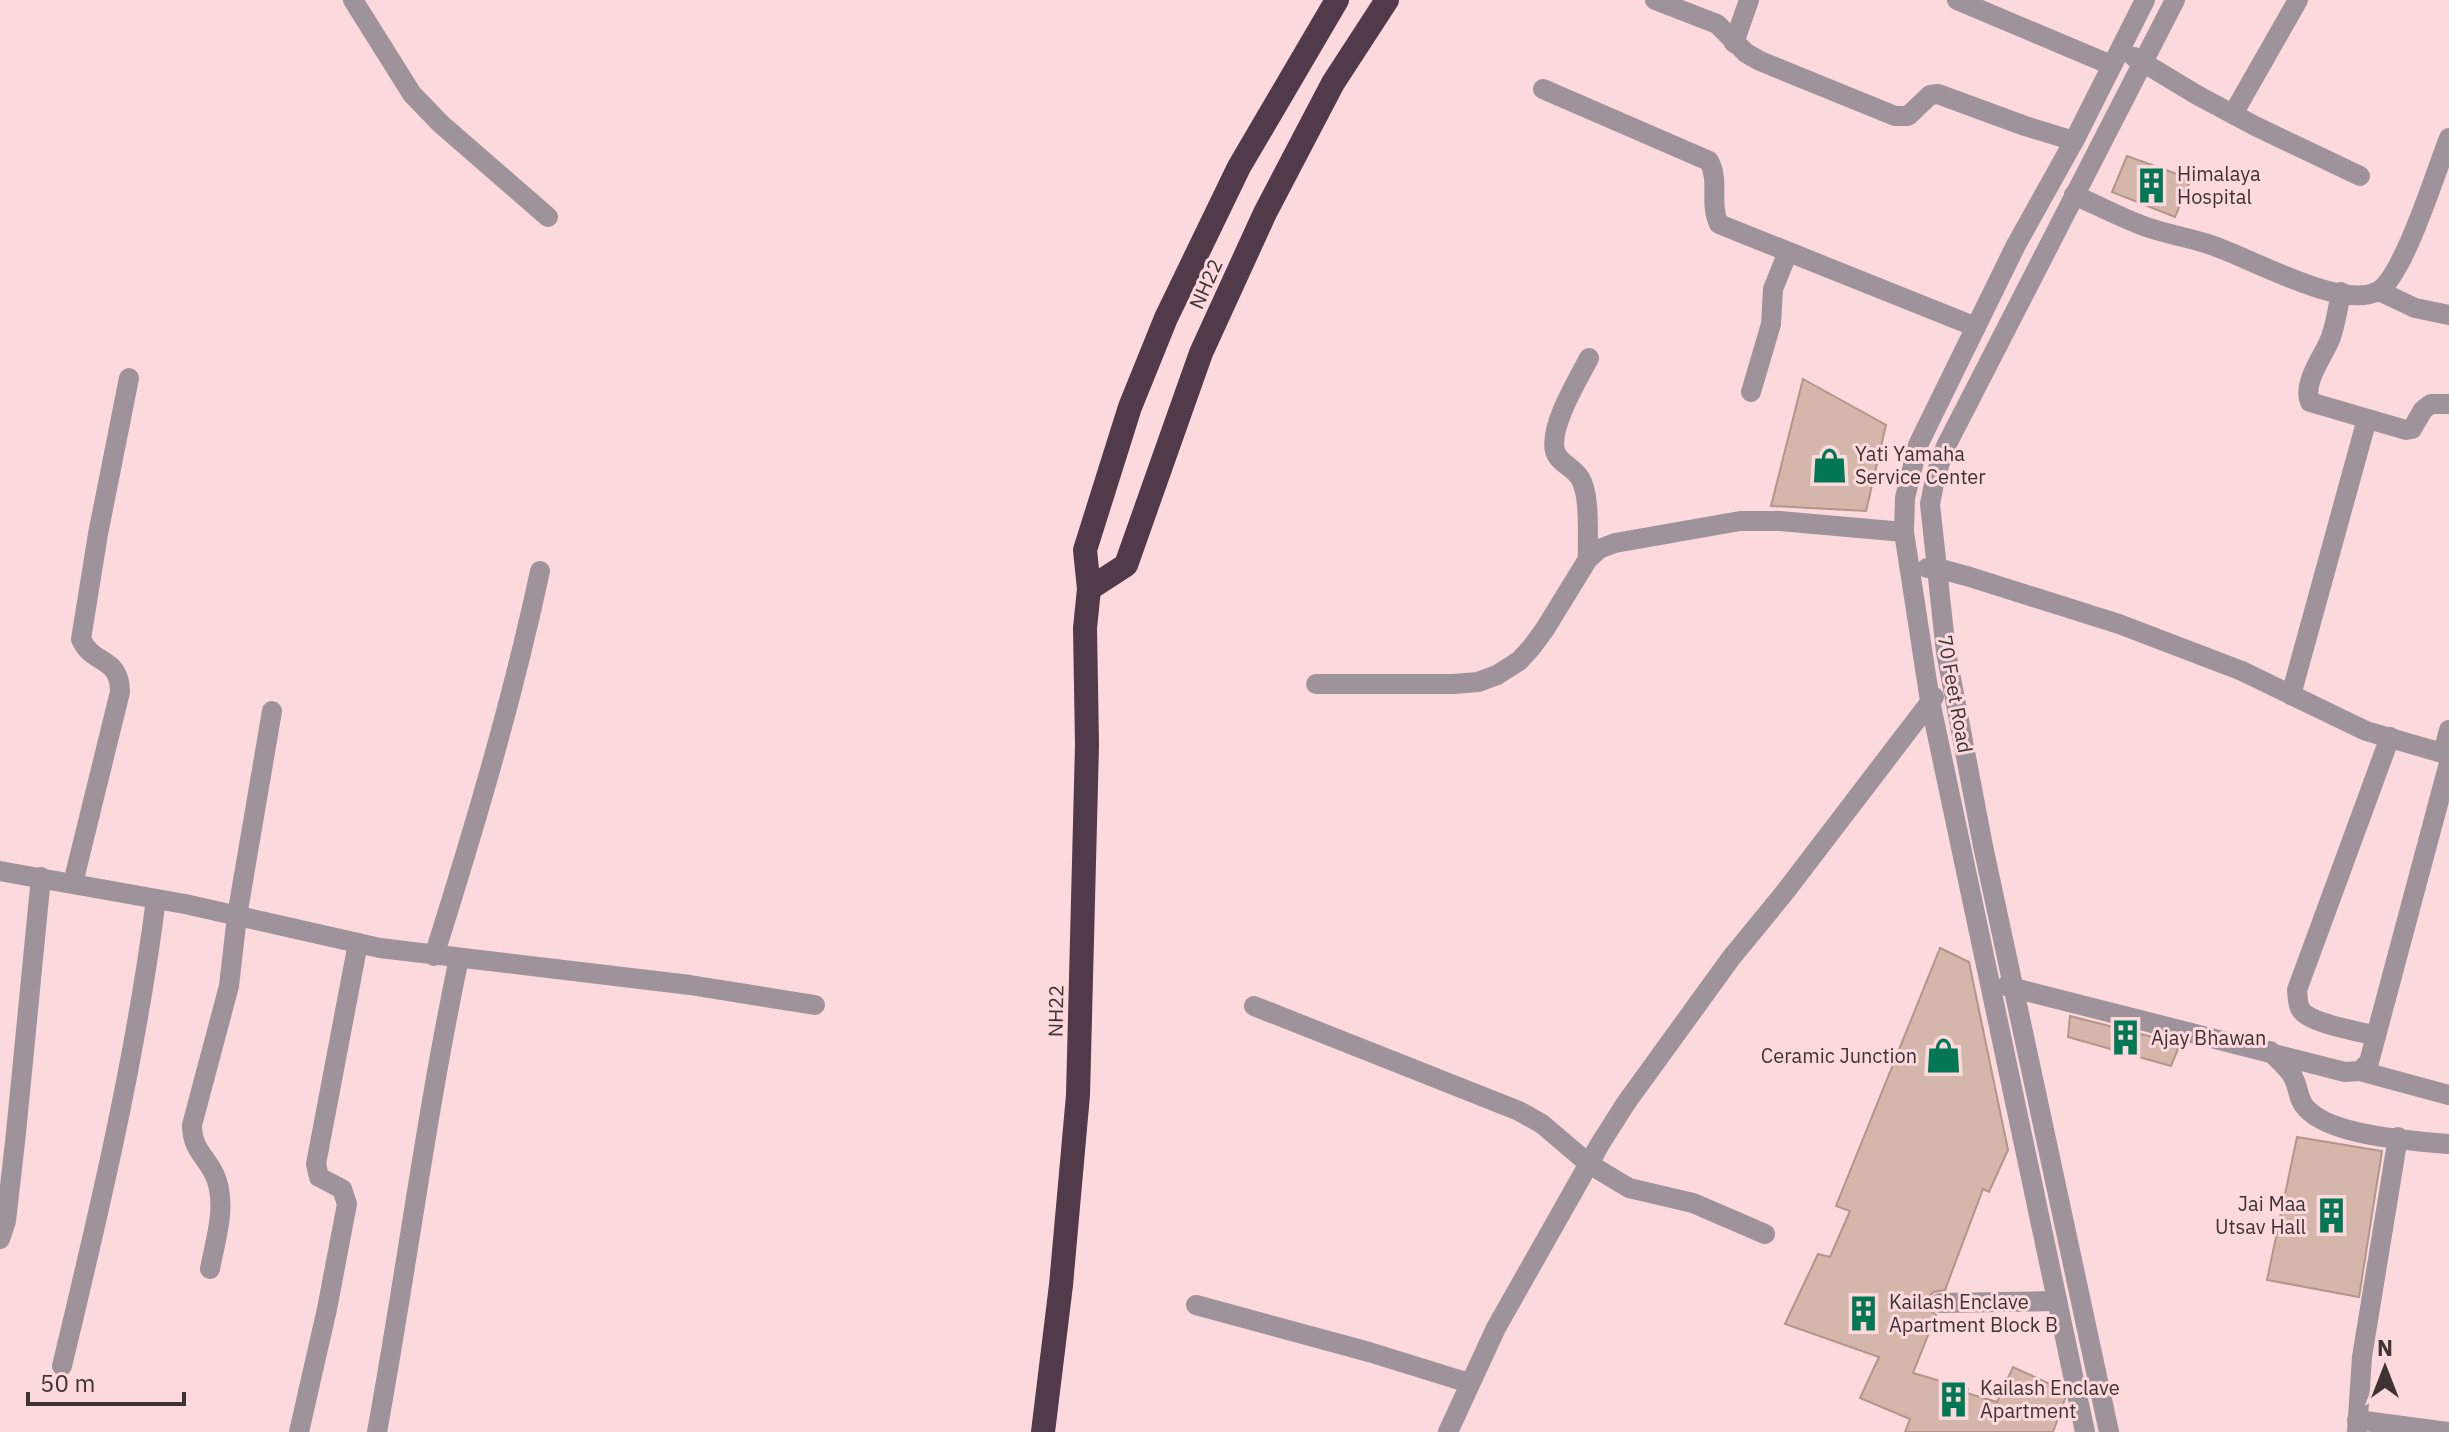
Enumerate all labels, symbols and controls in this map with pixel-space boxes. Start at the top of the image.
place label: Himalaya Hospital [2177,160,2261,210]
building icon: Himalaya Hospital [2132,166,2170,204]
street label: NH22 [1183,254,1229,313]
place label: Yati Yamaha Service Center [1855,440,1986,490]
shop icon: Yati Yamaha Service Center [1810,446,1848,484]
street label: 70 Feet Road [1932,633,1979,755]
street label: NH22 [1042,985,1069,1037]
building icon: Ajay Bhawan [2106,1019,2144,1057]
place label: Ajay Bhawan [2151,1024,2266,1051]
shop icon: Ceramic Junction [1924,1037,1962,1075]
place label: Ceramic Junction [1761,1042,1917,1069]
place label: Jai Maa Utsav Hall [2215,1190,2306,1240]
building icon: Jai Maa Utsav Hall [2313,1197,2351,1235]
place label: Kailash Enclave Apartment Block B [1889,1288,2058,1338]
building icon: Kailash Enclave Apartment Block B [1844,1294,1882,1332]
north arrow [2345,1328,2425,1408]
text: N [2377,1333,2393,1362]
scale bar [28,1356,184,1406]
text: 50 m [40,1367,95,1399]
place label: Kailash Enclave Apartment [1980,1374,2120,1424]
building icon: Kailash Enclave Apartment [1935,1381,1973,1419]

